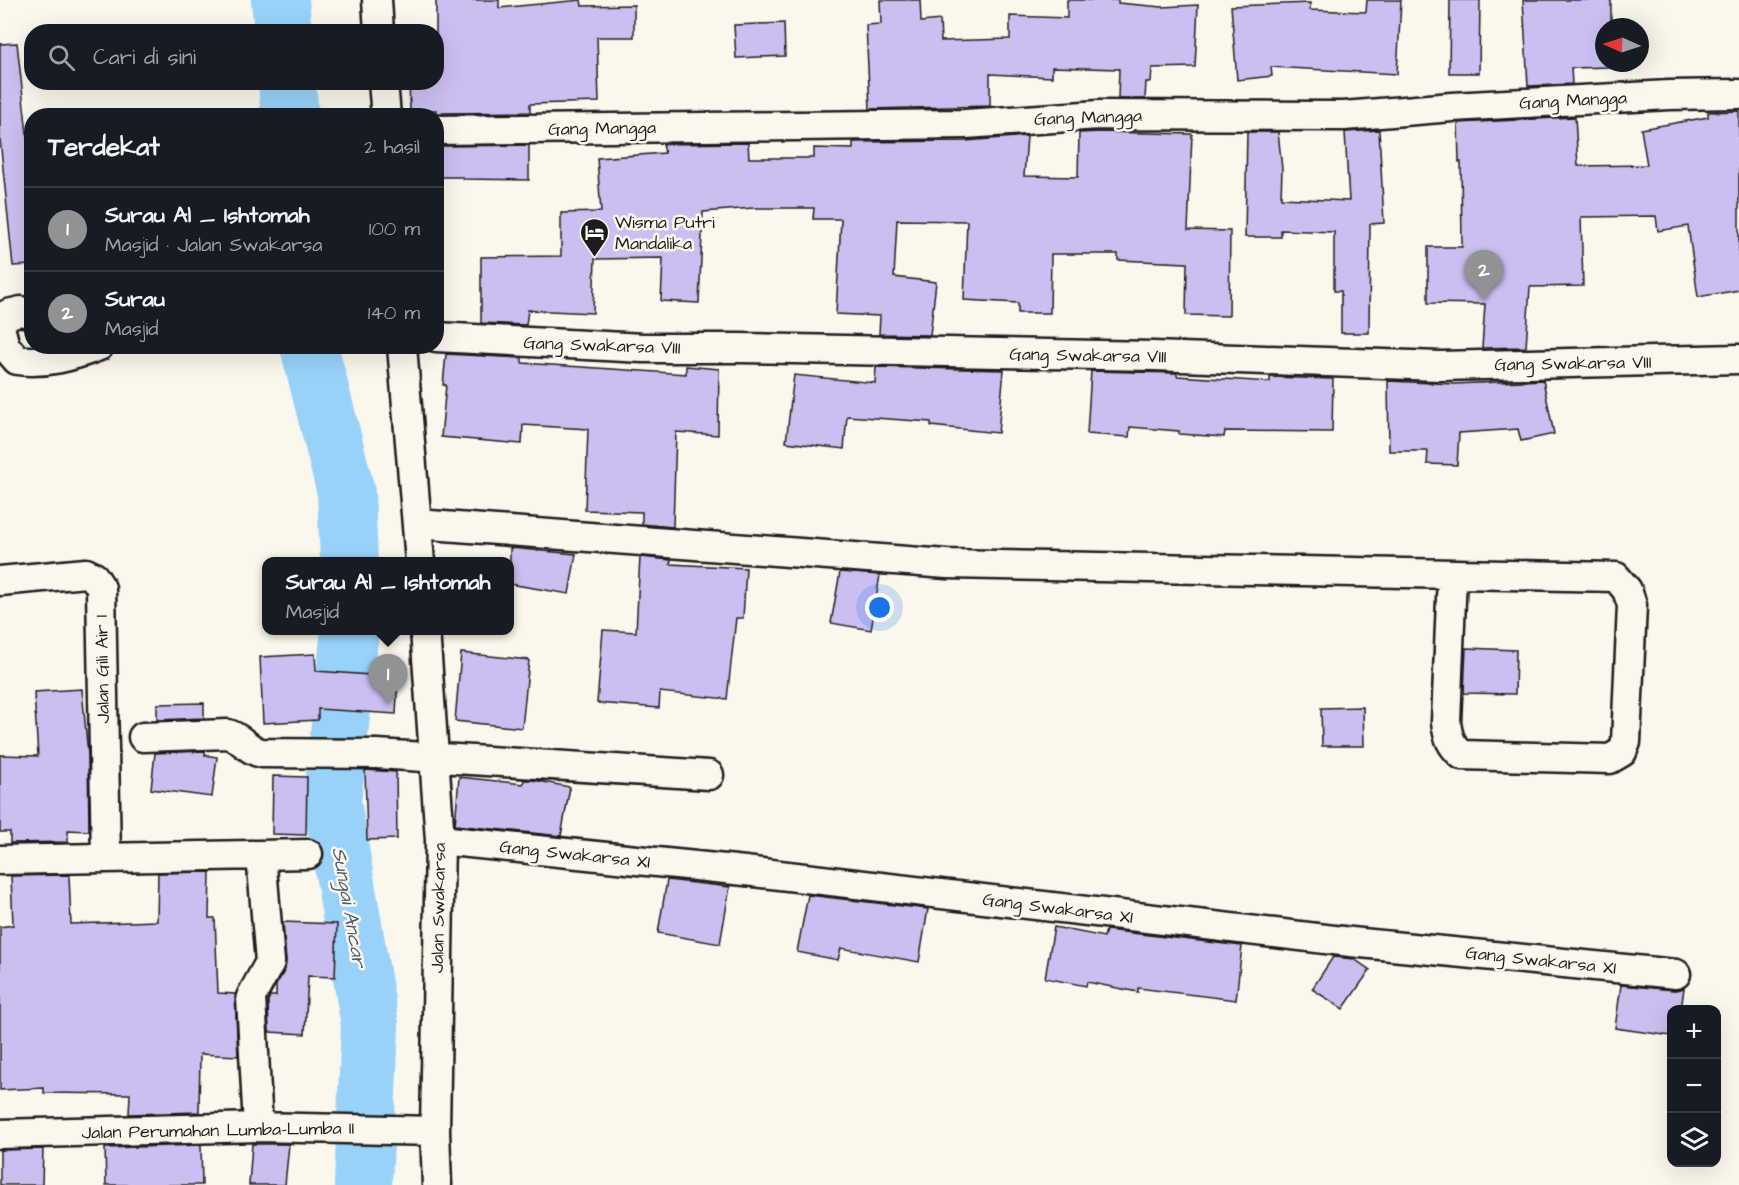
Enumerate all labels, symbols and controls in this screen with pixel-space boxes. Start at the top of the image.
north arrow [1595,18,1649,72]
search box [24,24,444,90]
icon: search [45,41,78,74]
text: Cari di sini [93,42,196,73]
street label: Gang Mangga [1519,85,1628,117]
street label: Gang Mangga [1034,103,1142,133]
street label: Gang Mangga [548,115,656,143]
text: Terdekat [48,129,160,165]
text: 2 hasil [364,133,420,161]
text: Surau Al _ Ishtomah [105,200,310,231]
place label: Wisma Putri Mandalika [615,210,715,256]
text: 1 [66,215,69,243]
text: 100 m [369,215,420,243]
hotel icon: Wisma Putri Mandalika [578,216,610,258]
text: Masjid · Jalan Swakarsa [105,231,322,259]
pin: 2 [1464,250,1504,300]
text: Surau [105,284,165,315]
text: 2 [62,299,73,327]
text: 140 m [368,299,420,327]
text: Masjid [105,315,159,343]
street label: Gang Swakarsa VIII [523,330,681,362]
street label: Gang Swakarsa VIII [1009,342,1167,370]
street label: Gang Swakarsa VIII [1494,350,1652,378]
popup [262,557,514,635]
text: Surau Al _ Ishtomah [286,567,490,598]
your location [865,593,894,622]
text: Masjid [286,598,339,626]
street label: Jalan Gili Air I [89,614,116,724]
pin: 1 [368,654,408,704]
street label: Gang Swakarsa XI [498,834,652,876]
street label: Jalan Swakarsa [425,843,452,973]
water label: Sungai Ancar [324,845,374,971]
street label: Gang Swakarsa XI [981,887,1135,931]
street label: Gang Swakarsa XI [1464,940,1618,982]
map controls [1667,1005,1721,1167]
button: + [1667,1005,1721,1059]
button: − [1667,1059,1721,1113]
button: layers [1667,1113,1721,1167]
street label: Jalan Perumahan Lumba-Lumba II [81,1116,355,1145]

